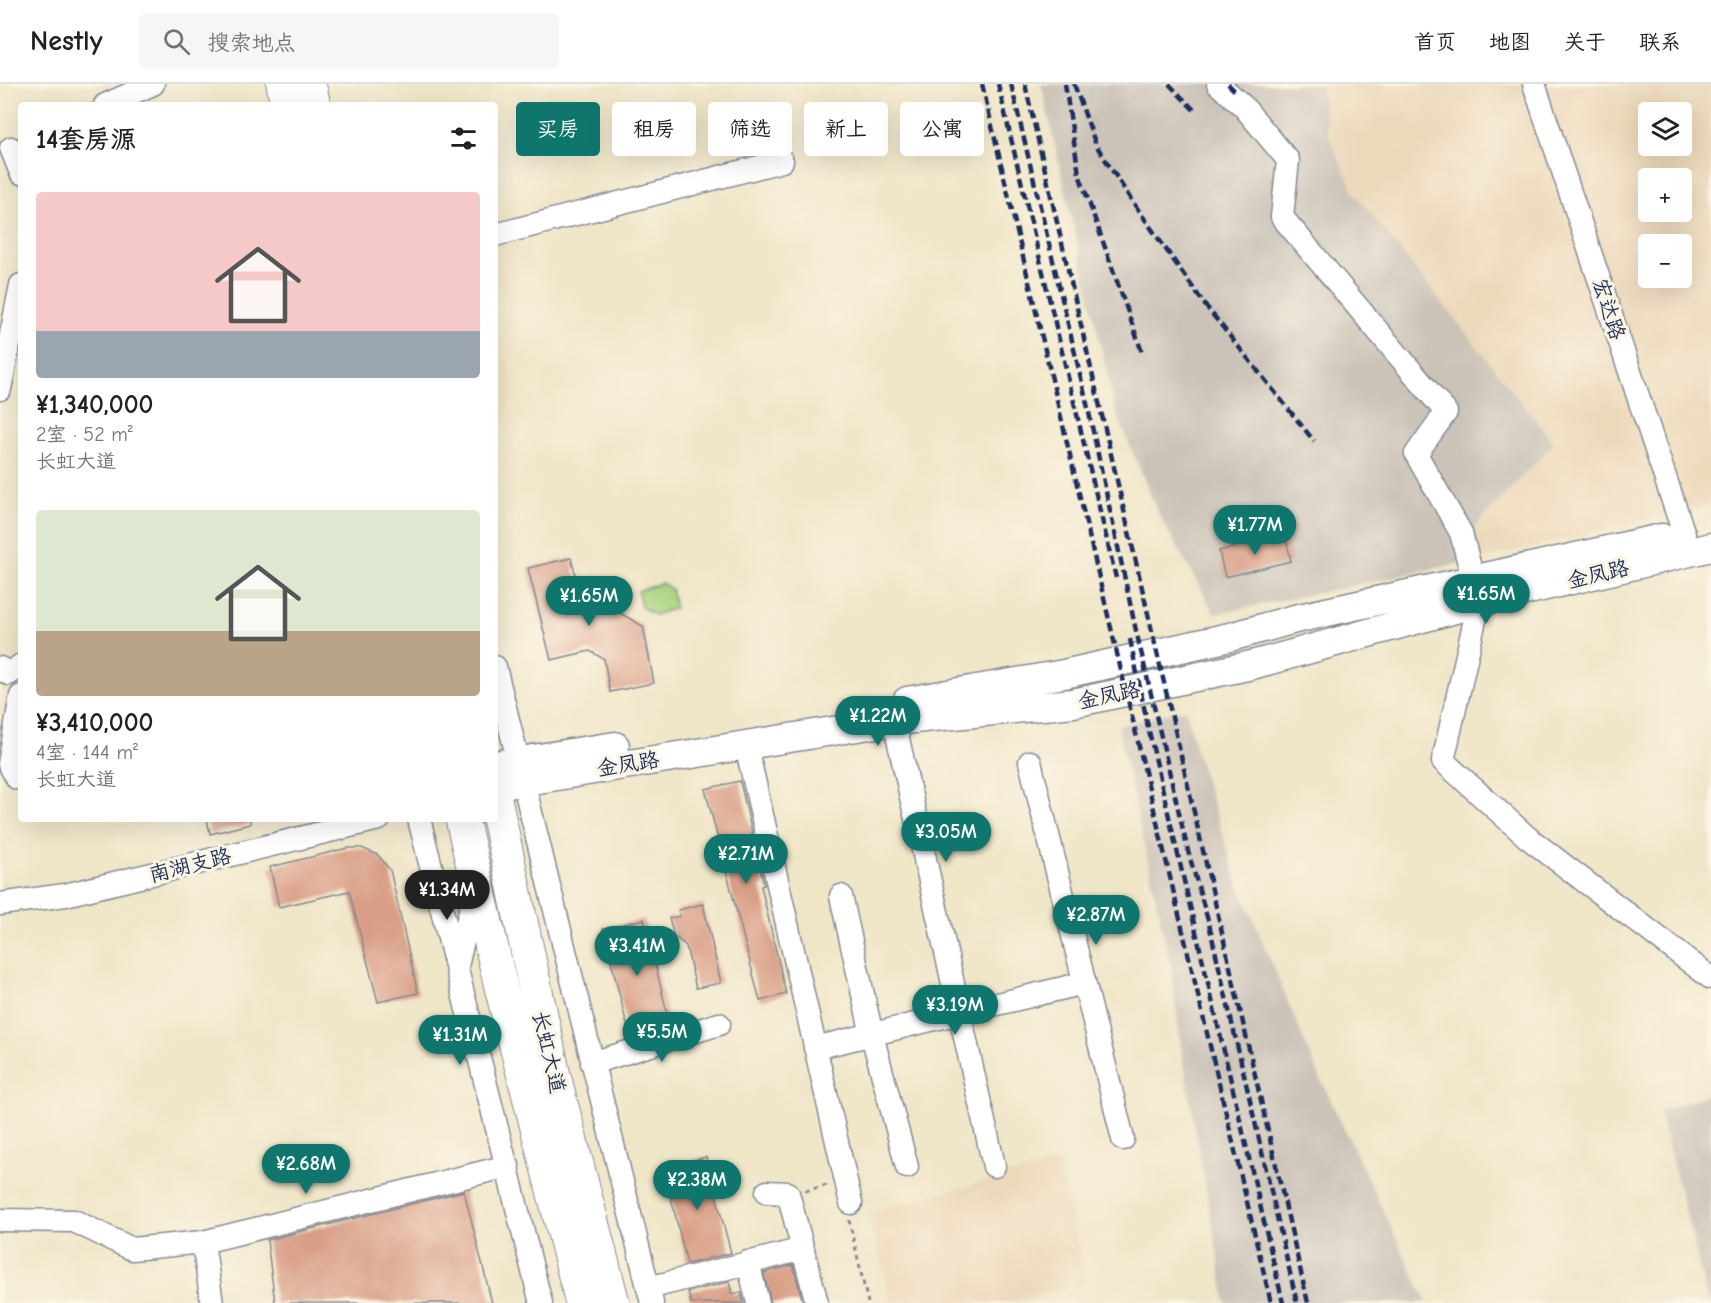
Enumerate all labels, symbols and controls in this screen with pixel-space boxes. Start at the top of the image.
search box [139,14,559,68]
text: Nestly [30,25,103,57]
icon: search [160,25,193,58]
text: 搜索地点 [208,30,296,56]
text: 首页 [1414,30,1456,54]
text: 地图 [1489,30,1531,54]
text: 关于 [1564,30,1606,54]
text: 联系 [1639,30,1681,54]
chip: 买房 [516,102,600,156]
chip: 租房 [612,102,696,156]
chip: 筛选 [708,102,792,156]
chip: 新上 [804,102,888,156]
chip: 公寓 [900,102,984,156]
map controls [1638,102,1692,288]
button: layers [1638,102,1692,156]
icon: filters [447,122,480,155]
text: 14套房源 [36,125,136,155]
button: + [1638,168,1692,222]
icon: home [204,231,312,339]
button: − [1638,234,1692,288]
street label: 宏达路 [1588,275,1630,343]
text: ¥1,340,000 [36,390,153,420]
text: 2室 · 52 m² [36,423,133,446]
text: 长虹大道 [36,450,116,473]
pin: ¥1.77M [1206,505,1304,556]
text: ¥1.77M [1227,513,1283,536]
icon: home [204,549,312,657]
street label: 金凤路 [1565,555,1631,593]
pin: ¥1.65M [1437,574,1535,625]
pin: ¥1.65M [540,576,638,627]
text: ¥1.65M [1457,582,1515,605]
text: ¥1.65M [560,584,618,607]
street label: 金凤路 [1076,677,1142,713]
pin: ¥1.22M [829,696,927,747]
text: ¥1.22M [849,704,907,727]
text: ¥3,410,000 [36,708,153,738]
text: 4室 · 144 m² [36,741,138,764]
street label: 金凤路 [595,747,661,781]
text: 长虹大道 [36,768,116,791]
pin: ¥3.05M [897,812,995,863]
text: ¥3.05M [915,820,977,843]
pin: ¥2.71M [697,834,795,885]
text: ¥2.71M [718,842,774,865]
street label: 南湖支路 [146,843,234,887]
pin: ¥1.34M [398,870,496,921]
text: ¥1.34M [419,878,475,901]
pin: ¥2.87M [1047,895,1145,946]
text: ¥2.87M [1067,903,1125,926]
pin: ¥3.41M [588,926,686,977]
text: ¥3.41M [609,934,665,957]
pin: ¥3.19M [906,985,1004,1036]
text: ¥3.19M [926,993,984,1016]
street label: 长虹大道 [528,1008,570,1096]
pin: ¥5.5M [620,1012,704,1063]
pin: ¥1.31M [411,1015,509,1066]
text: ¥5.5M [637,1020,687,1043]
text: ¥1.31M [432,1023,488,1046]
pin: ¥2.68M [257,1144,355,1195]
text: ¥2.68M [276,1152,336,1175]
pin: ¥2.38M [648,1160,746,1211]
text: ¥2.38M [667,1168,727,1191]

